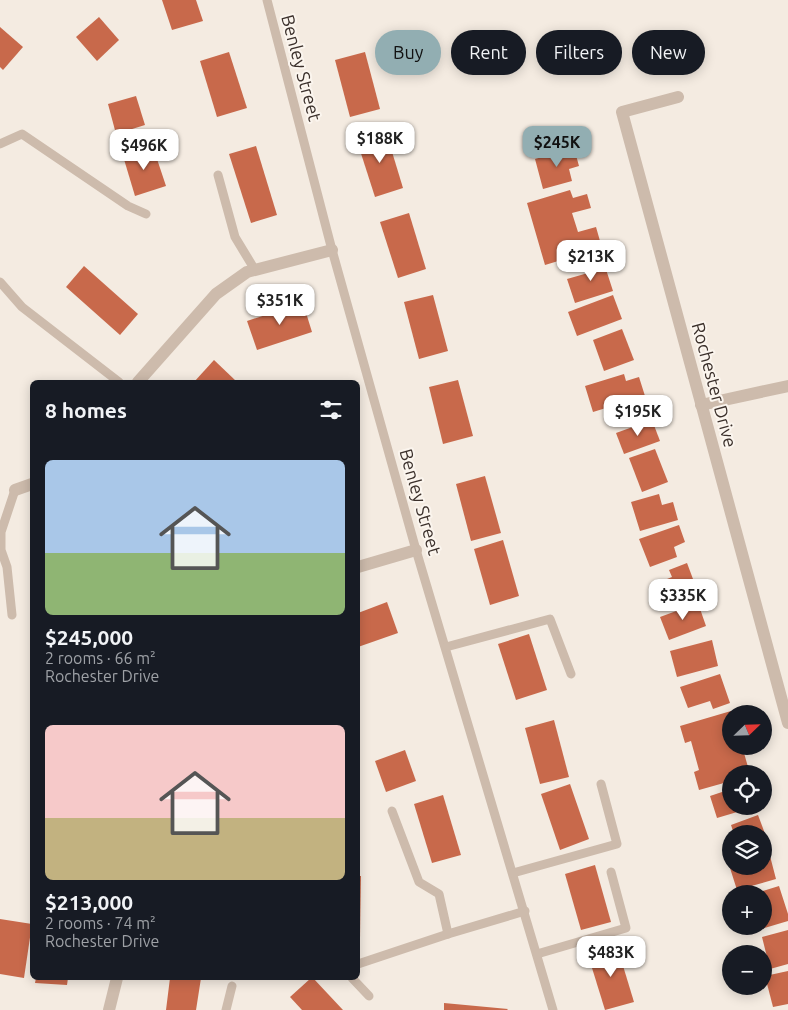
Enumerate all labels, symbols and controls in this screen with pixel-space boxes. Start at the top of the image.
street label: Benley Street [278,12,326,123]
chip: Buy [375,30,441,75]
chip: Rent [451,30,526,75]
chip: Filters [536,30,622,75]
chip: New [632,30,705,75]
pin: $188K [345,121,415,164]
pin: $245K [522,126,592,168]
pin: $496K [109,128,179,171]
text: $188K [357,129,403,147]
text: $245K [534,133,580,151]
text: $496K [121,136,167,154]
pin: $213K [556,240,626,282]
text: $213K [568,247,614,265]
pin: $351K [245,284,315,326]
text: $351K [257,291,303,309]
street label: Rochester Drive [689,320,741,449]
pin: $195K [603,394,673,437]
icon: filters [317,396,345,424]
text: 8 homes [45,398,127,422]
text: $195K [615,402,661,420]
street label: Benley Street [396,446,446,557]
icon: home [150,493,240,583]
pin: $335K [648,578,718,621]
text: $335K [660,586,706,604]
text: $245,000 [45,625,133,649]
text: 2 rooms · 66 m² [45,649,156,667]
text: Rochester Drive [45,667,159,685]
north arrow [722,705,772,755]
map controls [722,705,772,995]
icon: home [150,758,240,848]
button: locate [722,765,772,815]
button: layers [722,825,772,875]
button: + [722,885,772,935]
text: $213,000 [45,890,133,914]
text: 2 rooms · 74 m² [45,914,156,932]
text: Rochester Drive [45,932,159,950]
pin: $483K [576,936,646,978]
text: $483K [588,943,634,961]
button: − [722,945,772,995]

